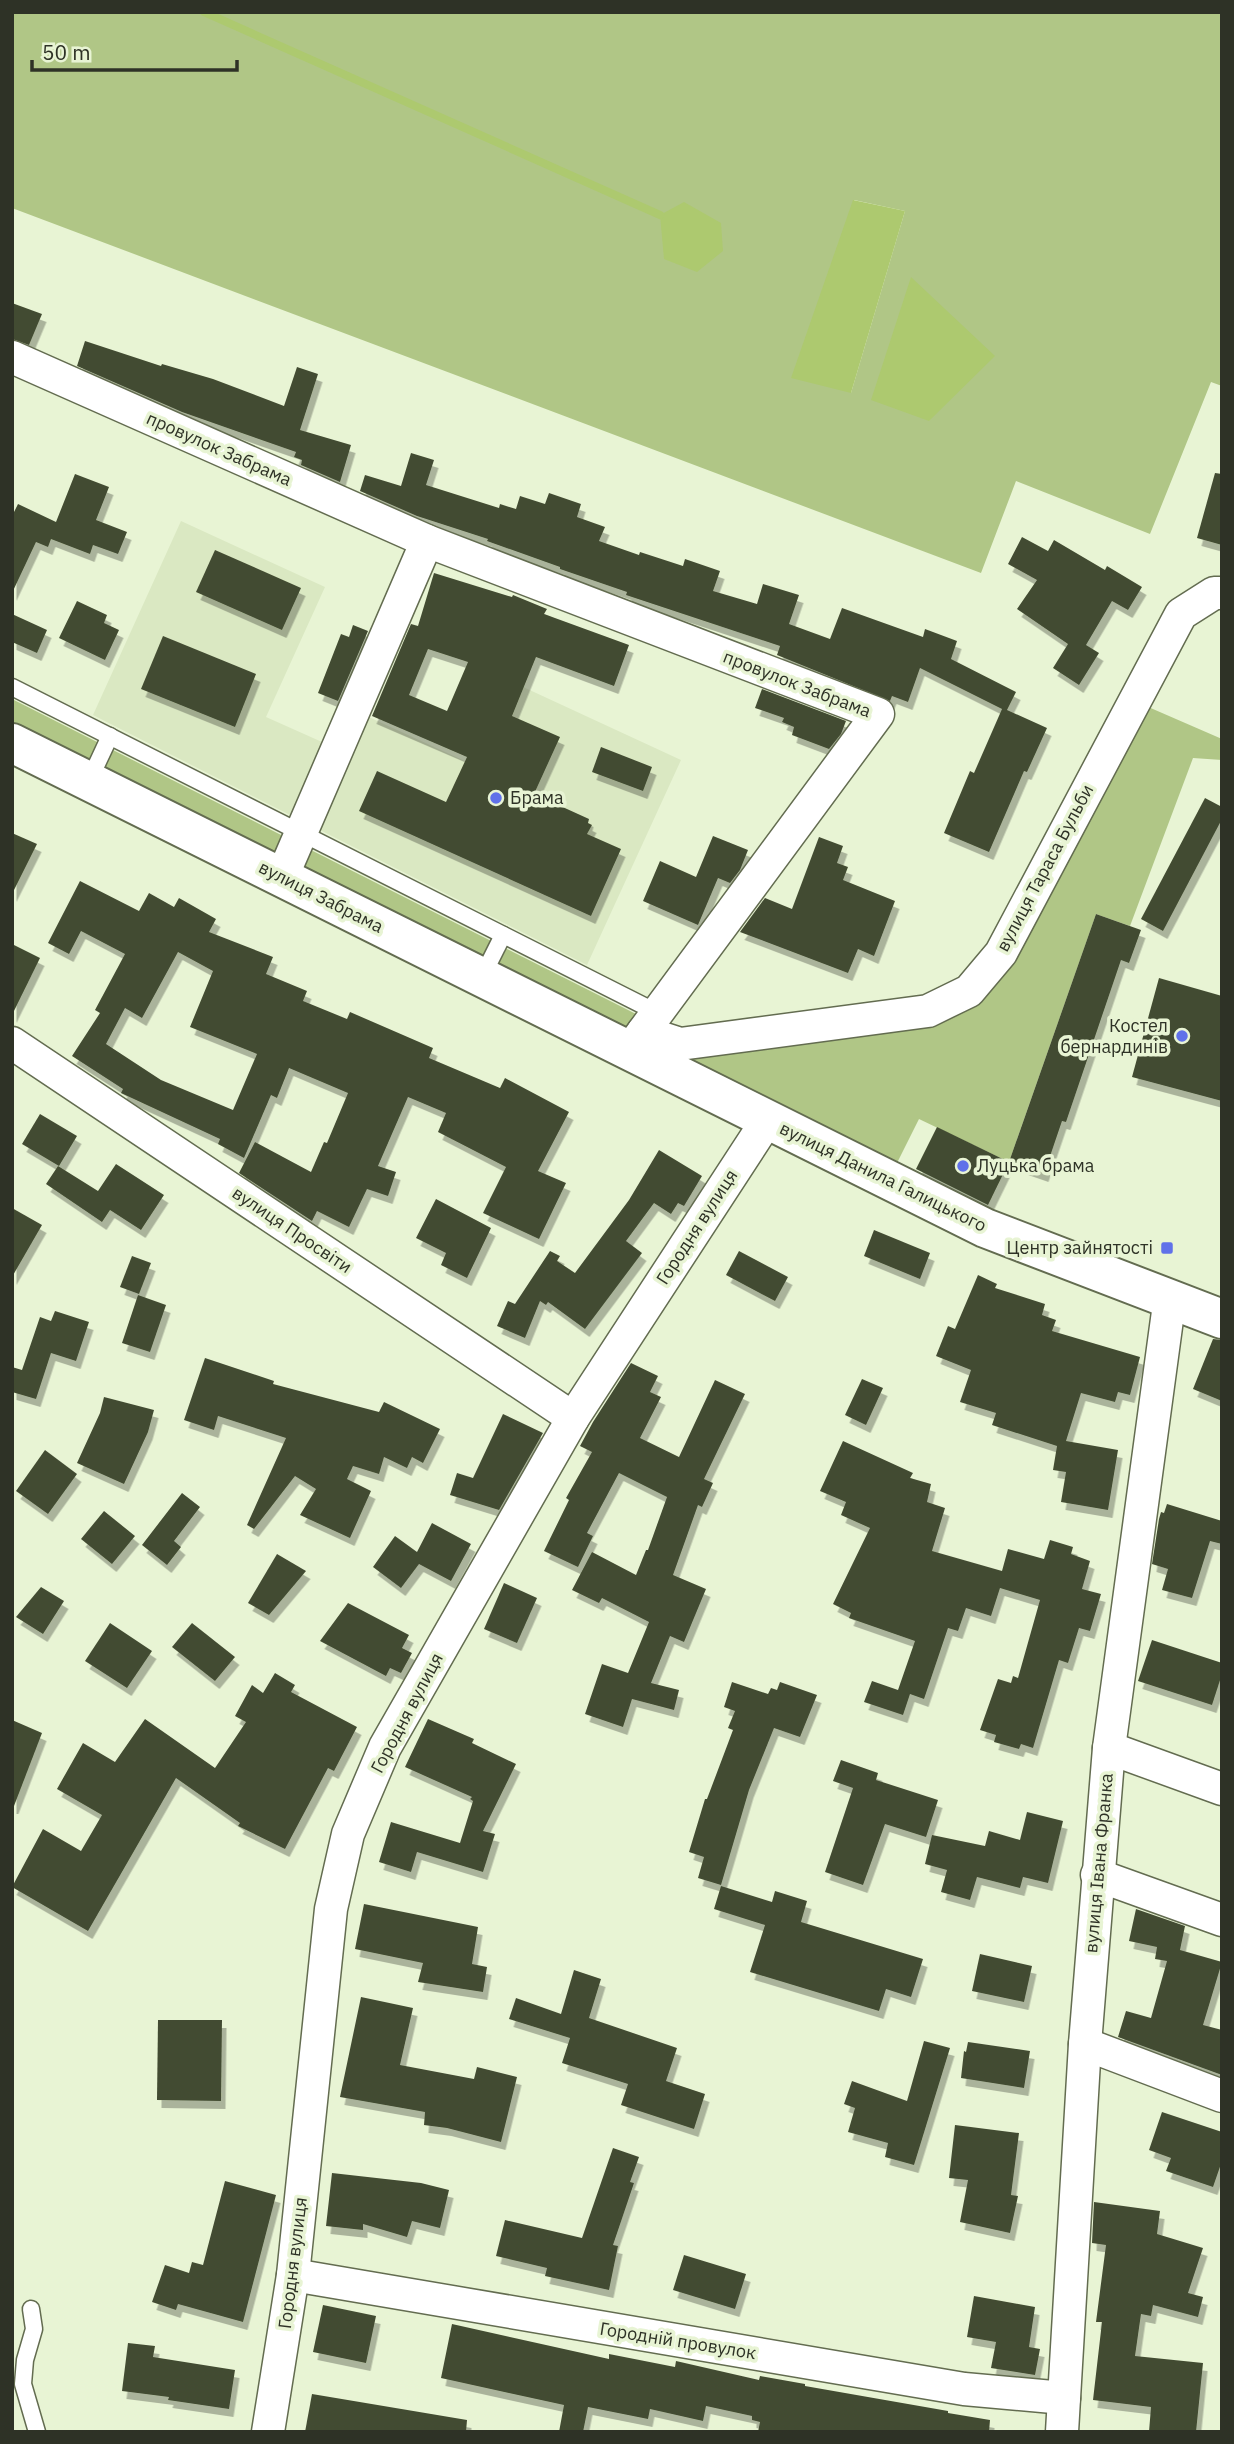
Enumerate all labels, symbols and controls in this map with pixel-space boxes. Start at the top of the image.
scale bar [32,28,236,72]
text: 50 m [42,38,91,66]
street label: провулок Забрама [143,406,296,491]
street label: провулок Забрама [720,645,875,722]
street label: вулиця Тараса Бульби [991,780,1098,955]
place label: Брама [510,786,564,809]
marker: Брама [488,790,504,806]
street label: вулиця Забрама [255,855,388,938]
place label: Костел бернардинів [1060,1014,1168,1058]
marker: Костел бернардинів [1174,1028,1190,1044]
street label: вулиця Данила Галицького [776,1116,990,1237]
place label: Луцька брама [977,1154,1095,1177]
marker: Луцька брама [955,1158,971,1174]
street label: Городня вулиця [651,1165,742,1289]
street label: вулиця Просвіти [228,1181,357,1278]
place label: Центр зайнятості [1006,1236,1153,1259]
marker: Центр зайнятості [1159,1240,1175,1256]
street label: Городня вулиця [365,1649,448,1777]
street label: вулиця Івана Франка [1079,1772,1118,1954]
street label: Городня вулиця [273,2196,312,2330]
street label: Городній провулок [598,2317,758,2364]

